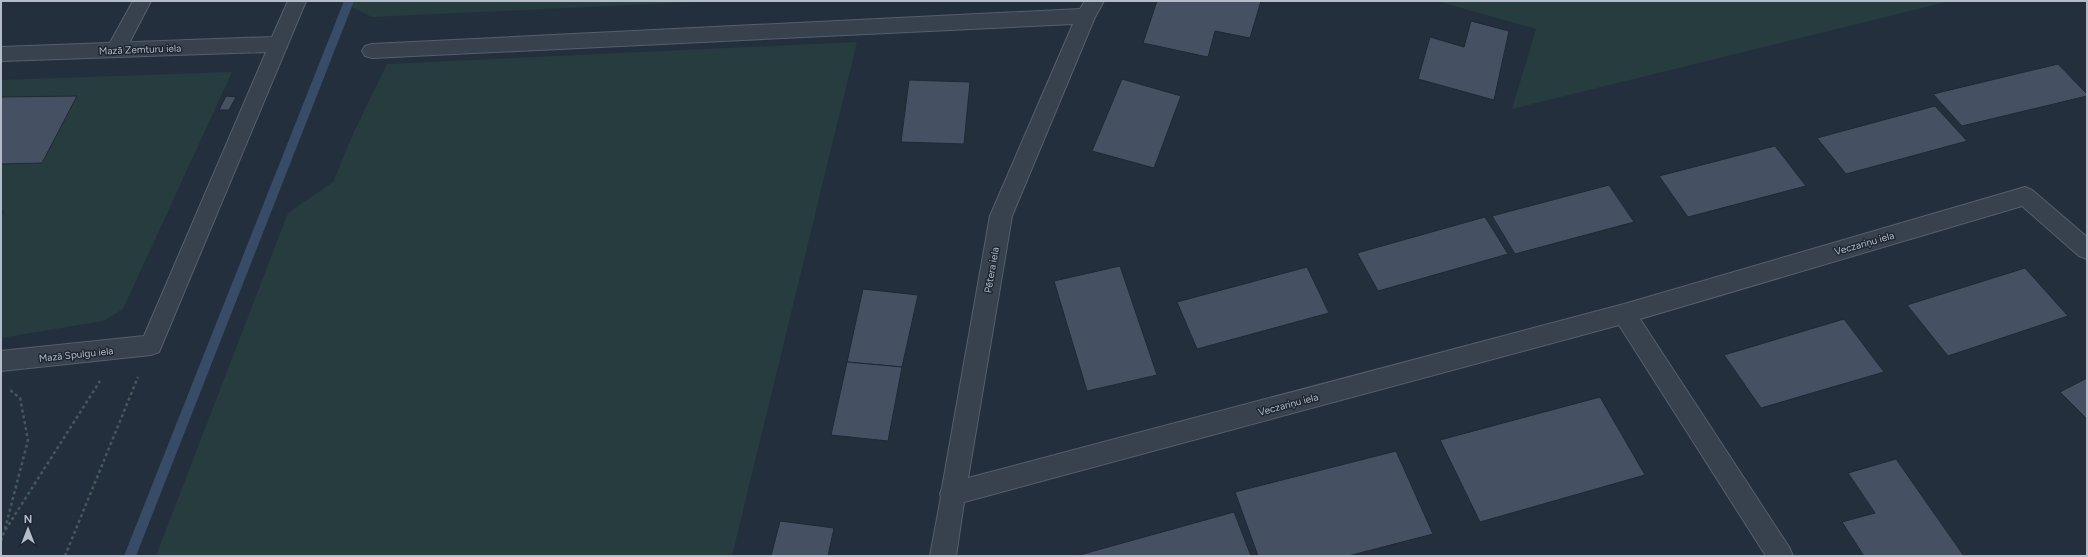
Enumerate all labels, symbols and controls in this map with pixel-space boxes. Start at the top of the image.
street label: Mazā Zemturu iela [99,42,181,57]
street label: Veczariņu iela [1833,229,1896,258]
street label: Pētera iela [981,246,1002,294]
street label: Mazā Spulgu iela [38,344,114,365]
street label: Veczariņu iela [1257,390,1320,419]
north arrow [8,509,48,549]
text: N [24,513,32,526]

